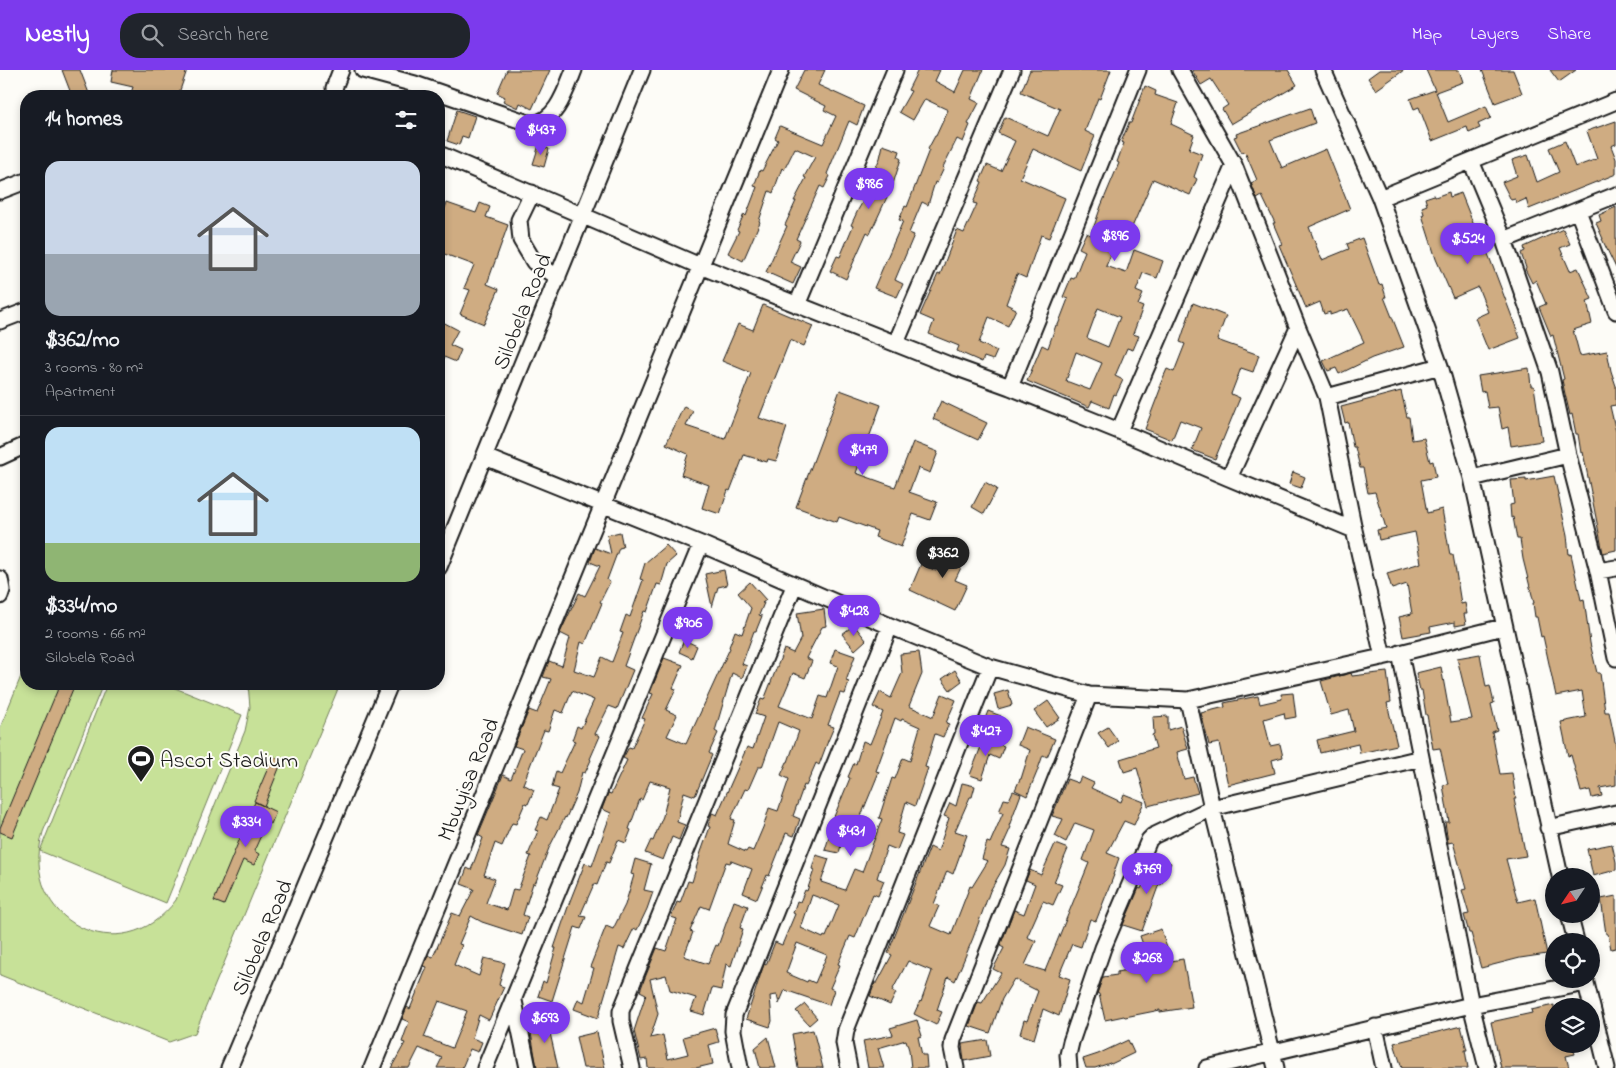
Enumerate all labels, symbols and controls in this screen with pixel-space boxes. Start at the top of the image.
search box [120,13,470,58]
text: Nestly [25,18,90,53]
icon: search [138,21,166,49]
text: Search here [178,22,269,49]
text: Map [1412,22,1442,48]
text: Layers [1470,22,1520,48]
text: Share [1548,22,1591,48]
text: 14 homes [45,105,123,135]
icon: filters [392,106,420,134]
pin: $437 [511,114,571,156]
text: $437 [526,118,556,142]
pin: $986 [839,168,899,210]
text: $986 [855,172,883,196]
icon: home [188,194,278,284]
pin: $896 [1085,220,1145,262]
pin: $524 [1438,222,1498,265]
text: $896 [1101,224,1129,248]
text: $524 [1451,227,1485,251]
street label: Silobela Road [486,249,562,375]
text: $362/mo [45,326,120,356]
text: 3 rooms · 80 m² [45,356,143,380]
text: Apartment [45,380,115,404]
pin: $479 [833,434,893,476]
text: $479 [849,438,877,462]
icon: home [188,459,278,549]
pin: $362 [913,536,973,579]
text: $362 [927,541,959,565]
text: $334/mo [45,592,117,622]
pin: $428 [824,594,884,637]
text: $428 [839,599,869,623]
pin: $906 [658,606,718,649]
text: $906 [674,611,702,635]
text: 2 rooms · 66 m² [45,622,146,646]
text: Silobela Road [45,646,134,670]
street label: Mbuyisa Road [431,714,510,847]
pin: $427 [956,714,1016,757]
text: $427 [971,719,1001,743]
sports icon: Ascot Stadium [126,744,156,783]
place label: Ascot Stadium [160,746,298,778]
pin: $334 [216,806,276,848]
text: $334 [231,810,261,834]
pin: $431 [821,814,881,857]
text: $431 [837,819,865,843]
pin: $769 [1117,852,1177,895]
text: $769 [1133,857,1161,881]
north arrow [1545,868,1600,922]
map controls [1545,868,1600,1053]
street label: Silobela Road [225,875,303,1001]
button: locate [1545,933,1600,988]
pin: $268 [1117,942,1177,984]
text: $268 [1132,946,1162,970]
button: layers [1545,998,1600,1053]
pin: $693 [515,1002,575,1044]
text: $693 [531,1006,559,1030]

